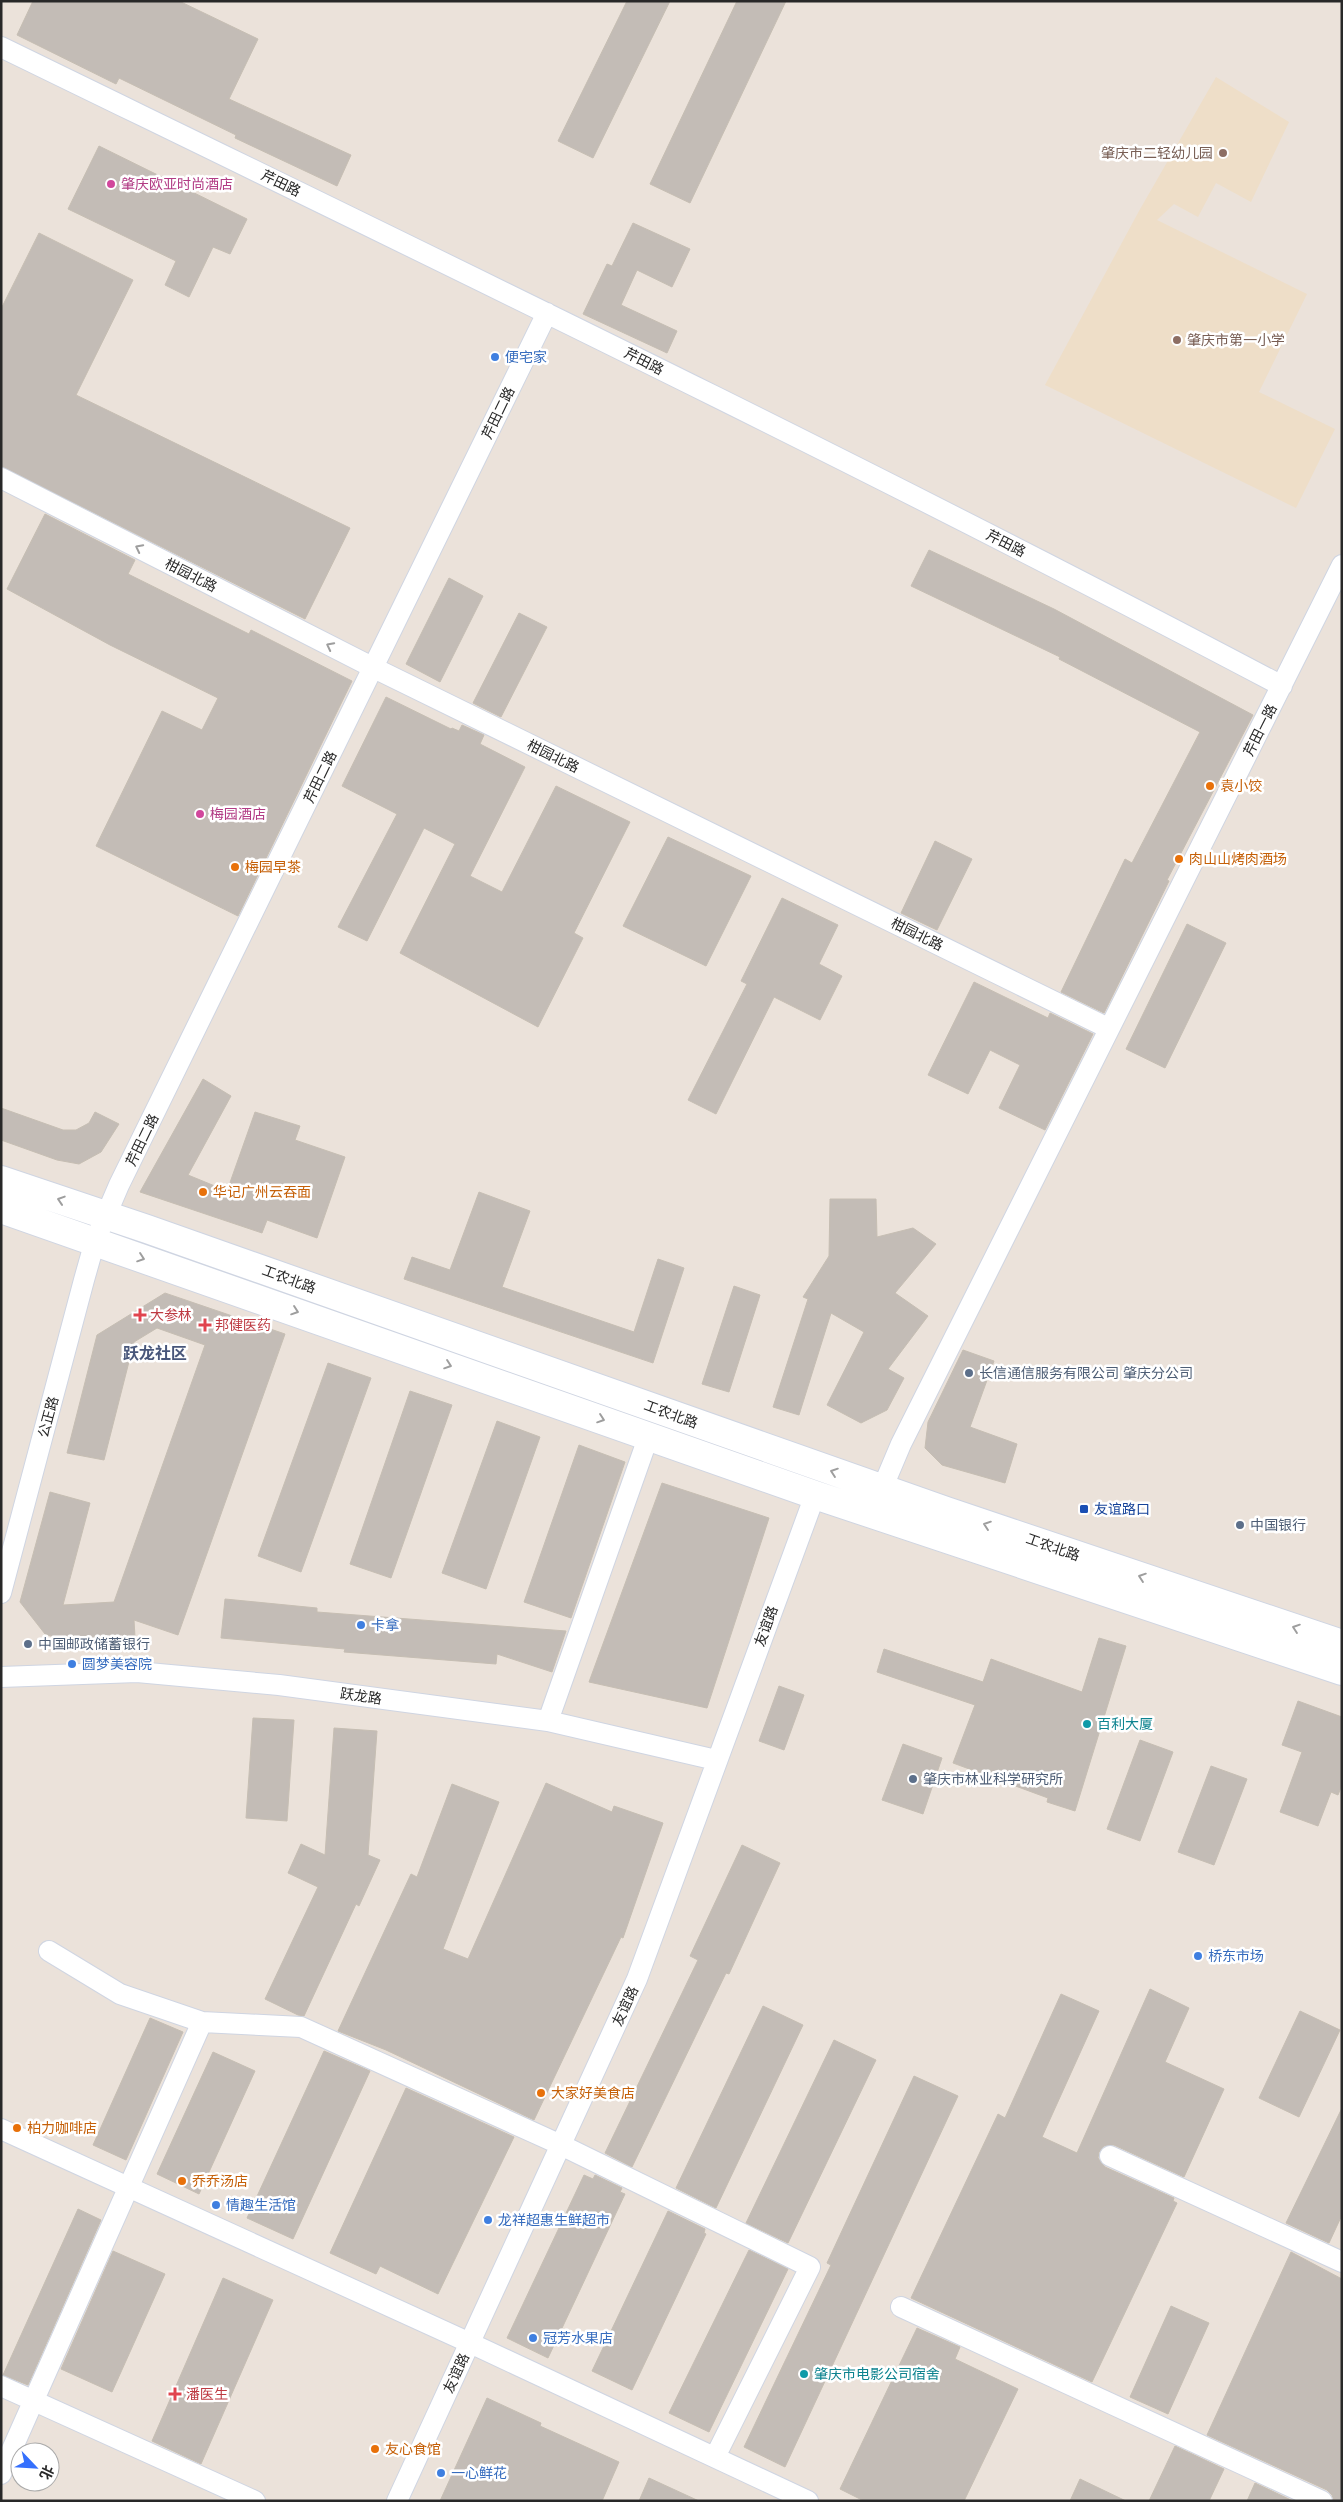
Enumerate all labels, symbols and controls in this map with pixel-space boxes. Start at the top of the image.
place label: 肇庆市二轻幼儿园 [1101,145,1213,161]
marker: 肇庆市二轻幼儿园 [1217,147,1229,159]
street label: 芹田路 [259,167,303,199]
place label: 肇庆欧亚时尚酒店 [121,176,233,192]
marker: 肇庆欧亚时尚酒店 [105,178,117,190]
place label: 肇庆市第一小学 [1187,332,1285,348]
marker: 肇庆市第一小学 [1171,334,1183,346]
street label: 芹田路 [622,344,666,378]
place label: 便宅家 [505,349,547,365]
marker: 便宅家 [489,351,501,363]
street label: 芹田二路 [479,384,517,442]
street label: 芹田路 [984,526,1028,560]
one-way arrow [135,544,144,554]
street label: 柑园北路 [162,555,220,595]
one-way arrow [327,642,336,652]
street label: 芹田一路 [1240,701,1280,759]
street label: 柑园北路 [524,737,582,775]
street label: 芹田二路 [301,748,339,806]
place label: 袁小饺 [1220,778,1262,794]
marker: 袁小饺 [1204,780,1216,792]
place label: 梅园酒店 [210,806,266,822]
marker: 梅园酒店 [194,808,206,820]
place label: 肉山山烤肉酒场 [1189,851,1287,867]
marker: 肉山山烤肉酒场 [1173,853,1185,865]
place label: 梅园早茶 [245,859,301,875]
marker: 梅园早茶 [229,861,241,873]
street label: 柑园北路 [888,915,946,953]
street label: 芹田二路 [123,1111,161,1169]
place label: 华记广州云吞面 [213,1184,311,1200]
marker: 华记广州云吞面 [197,1186,209,1198]
one-way arrow [58,1195,66,1205]
one-way arrow [136,1252,145,1262]
street label: 工农北路 [260,1262,318,1296]
one-way arrow [290,1305,298,1315]
place label: 大参林 [150,1307,192,1323]
marker: 大参林 [134,1309,146,1321]
place label: 邦健医药 [215,1317,271,1333]
marker: 邦健医药 [199,1319,211,1331]
district label: 跃龙社区 [123,1344,187,1362]
one-way arrow [443,1359,452,1369]
place label: 长信通信服务有限公司 肇庆分公司 [979,1365,1193,1381]
marker: 长信通信服务有限公司 肇庆分公司 [963,1367,975,1379]
street label: 公正路 [35,1395,61,1439]
street label: 工农北路 [642,1397,700,1431]
one-way arrow [597,1413,605,1423]
one-way arrow [830,1468,839,1478]
place label: 友谊路口 [1094,1501,1150,1517]
marker: 友谊路口 [1078,1503,1090,1515]
place label: 中国银行 [1250,1517,1306,1533]
marker: 中国银行 [1234,1519,1246,1531]
one-way arrow [984,1521,992,1531]
street label: 工农北路 [1024,1530,1082,1564]
one-way arrow [1138,1572,1146,1582]
street label: 友谊路 [751,1604,781,1648]
place label: 卡拿 [371,1617,399,1633]
marker: 卡拿 [355,1619,367,1631]
one-way arrow [1292,1624,1300,1634]
place label: 中国邮政储蓄银行 [38,1636,150,1652]
marker: 中国邮政储蓄银行 [22,1638,34,1650]
place label: 圆梦美容院 [82,1656,152,1672]
marker: 圆梦美容院 [66,1658,78,1670]
street label: 跃龙路 [339,1685,383,1707]
place label: 百利大厦 [1097,1716,1153,1732]
marker: 百利大厦 [1081,1718,1093,1730]
place label: 肇庆市林业科学研究所 [923,1771,1063,1787]
marker: 肇庆市林业科学研究所 [907,1773,919,1785]
place label: 桥东市场 [1208,1948,1264,1964]
marker: 桥东市场 [1192,1950,1204,1962]
street label: 友谊路 [609,1984,641,2028]
place label: 大家好美食店 [551,2085,635,2101]
marker: 大家好美食店 [535,2087,547,2099]
place label: 柏力咖啡店 [27,2120,97,2136]
marker: 柏力咖啡店 [11,2122,23,2134]
place label: 乔乔汤店 [192,2173,248,2189]
marker: 乔乔汤店 [176,2175,188,2187]
place label: 情趣生活馆 [226,2197,296,2213]
marker: 情趣生活馆 [210,2199,222,2211]
place label: 龙祥超惠生鲜超市 [498,2212,610,2228]
marker: 龙祥超惠生鲜超市 [482,2214,494,2226]
place label: 冠芳水果店 [543,2330,613,2346]
marker: 冠芳水果店 [527,2332,539,2344]
street label: 友谊路 [440,2351,472,2395]
place label: 肇庆市电影公司宿舍 [814,2366,940,2382]
marker: 肇庆市电影公司宿舍 [798,2368,810,2380]
place label: 潘医生 [186,2386,228,2402]
marker: 潘医生 [168,2387,182,2401]
place label: 友心食馆 [385,2441,441,2457]
north arrow [10,2442,60,2492]
marker: 友心食馆 [369,2443,381,2455]
text: 北 [37,2463,57,2482]
place label: 一心鲜花 [451,2465,507,2481]
marker: 一心鲜花 [435,2467,447,2479]

